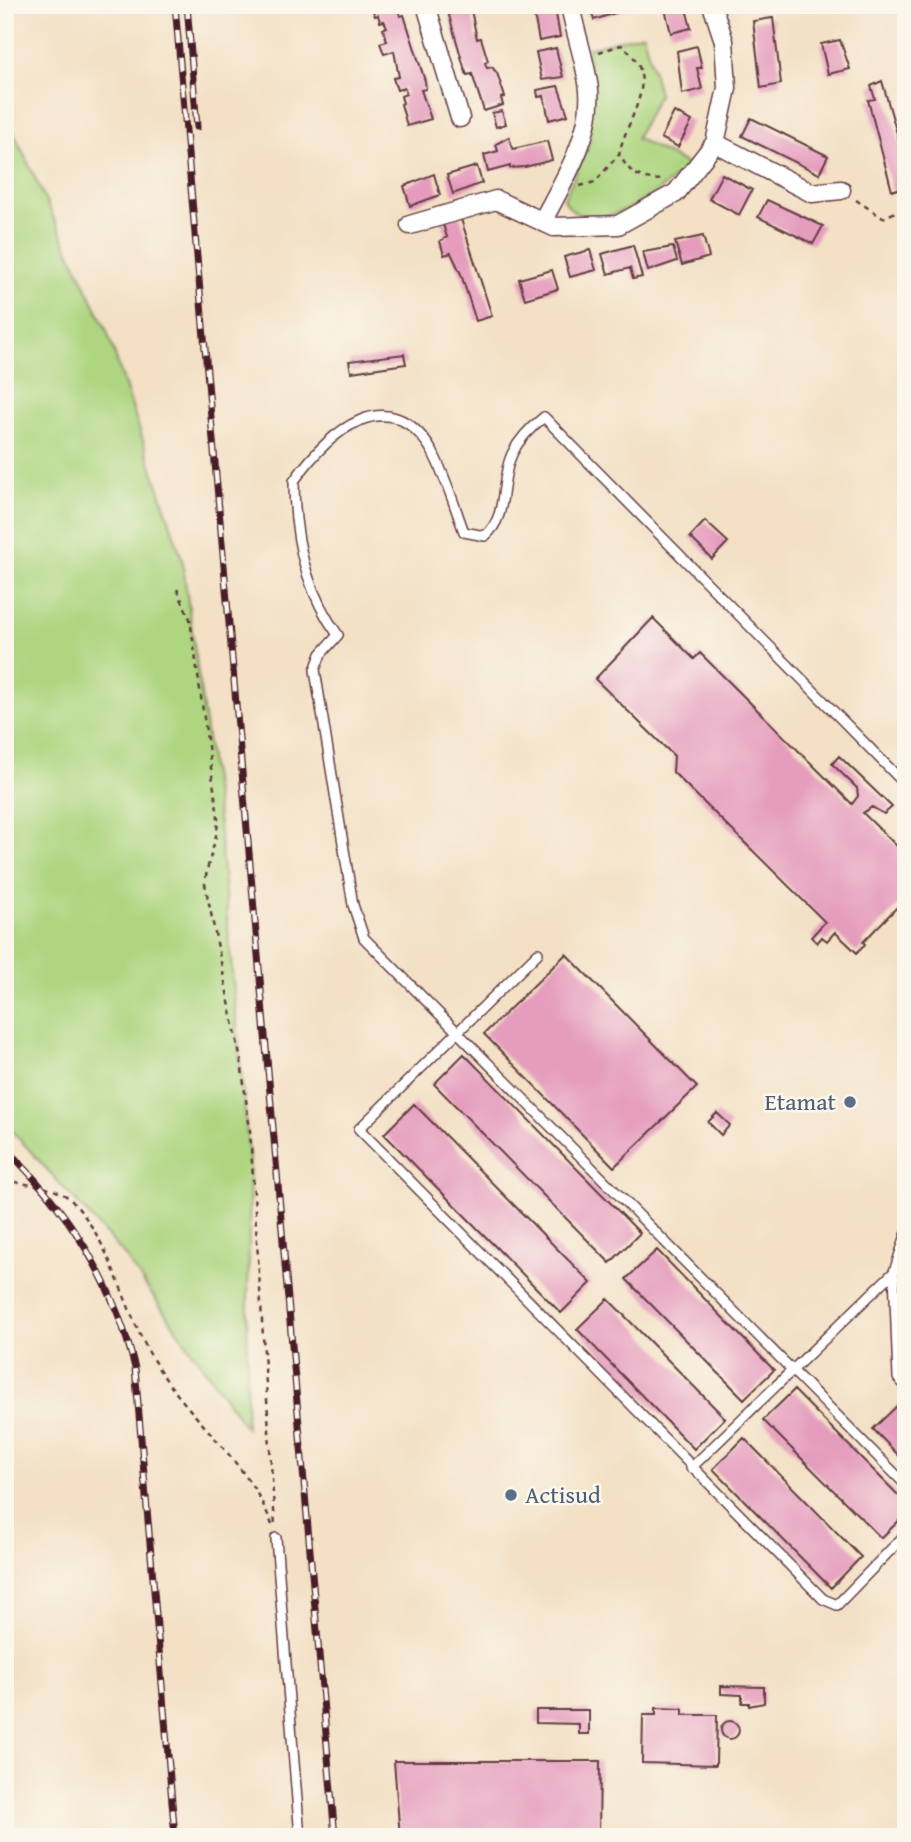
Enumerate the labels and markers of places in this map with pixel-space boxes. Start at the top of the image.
place label: Etamat [765,1084,837,1119]
marker: Etamat [842,1094,858,1110]
place label: Actisud [525,1477,601,1512]
marker: Actisud [503,1487,519,1503]

